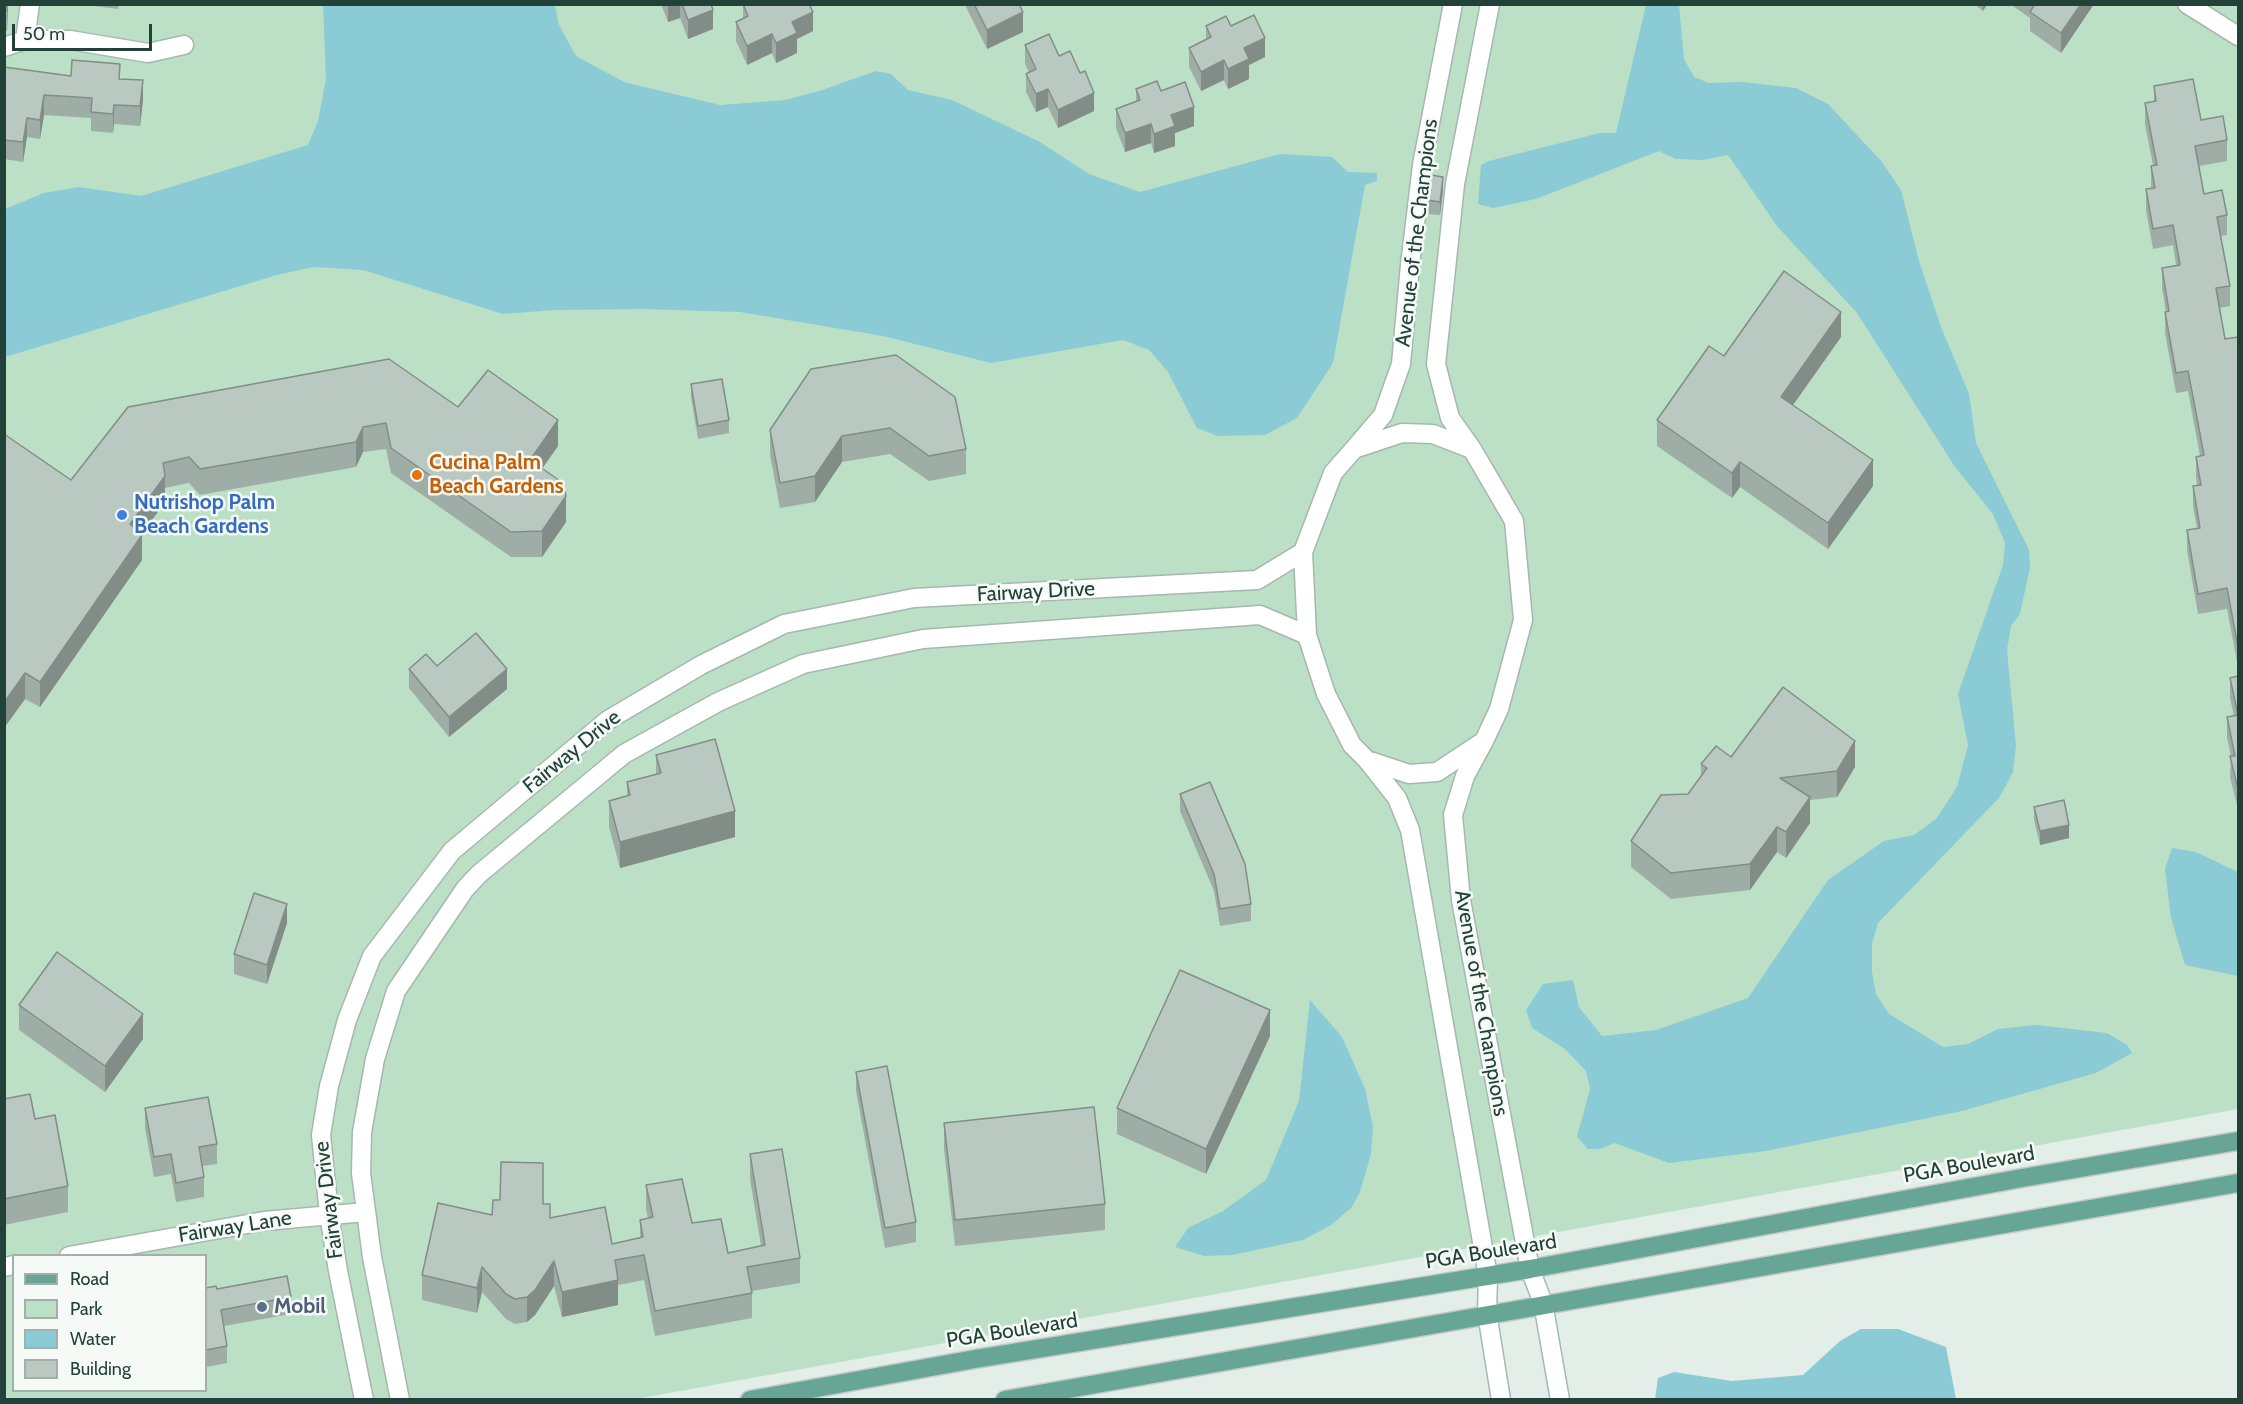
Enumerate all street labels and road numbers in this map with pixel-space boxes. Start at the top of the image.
street label: Avenue of the Champions [1391,118,1443,348]
street label: Fairway Drive [976,576,1096,608]
street label: Fairway Drive [518,705,626,799]
street label: Avenue of the Champions [1449,888,1513,1118]
street label: Fairway Drive [309,1140,349,1260]
street label: PGA Boulevard [1901,1141,2037,1189]
street label: Fairway Lane [177,1206,293,1248]
street label: PGA Boulevard [1423,1229,1559,1275]
street label: PGA Boulevard [944,1308,1080,1354]

